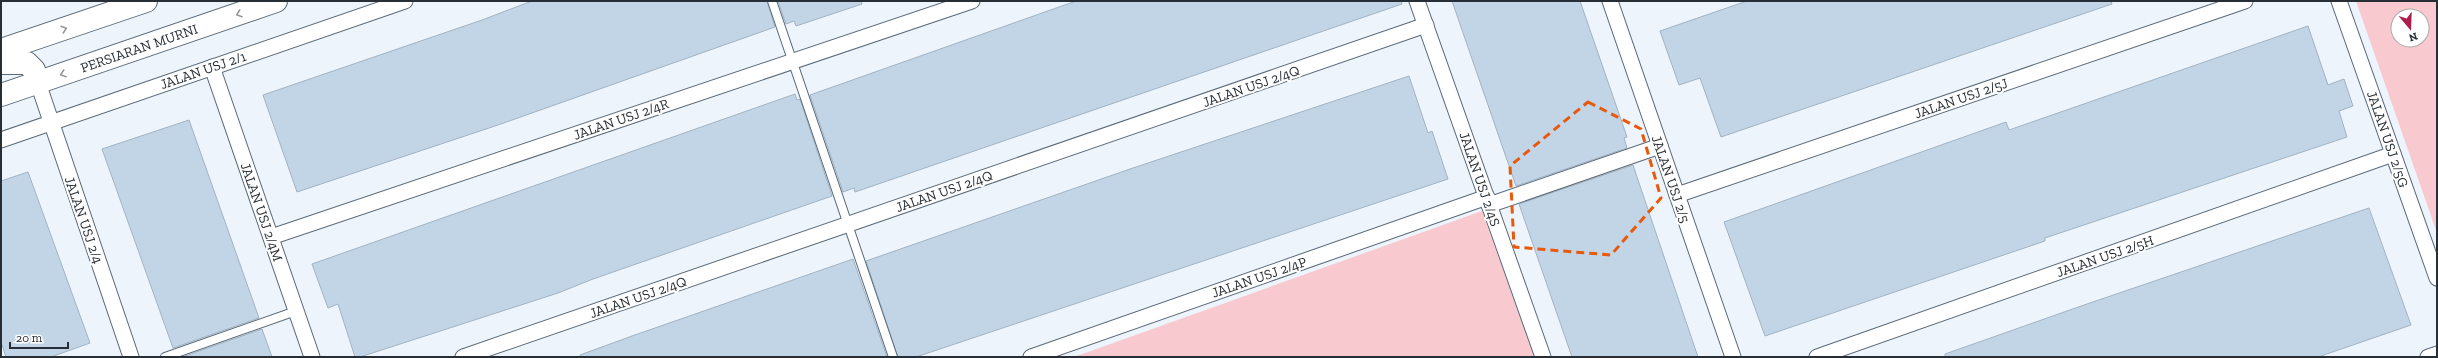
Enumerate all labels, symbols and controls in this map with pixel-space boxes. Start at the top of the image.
north arrow [2390,8,2430,48]
one-way arrow [236,9,243,17]
street label: PERSIARAN MURNI [78,20,200,77]
one-way arrow [61,25,68,34]
text: N [2406,29,2419,45]
street label: JALAN USJ 2/1 [158,48,249,93]
street label: JALAN USJ 2/4Q [1201,62,1302,111]
one-way arrow [60,69,67,78]
street label: JALAN USJ 2/5J [1912,75,2010,122]
street label: JALAN USJ 2/5G [2363,89,2412,190]
street label: JALAN USJ 2/4R [571,95,671,144]
street label: JALAN USJ 2/4S [1455,130,1504,229]
street label: JALAN USJ 2/5 [1648,133,1693,225]
street label: JALAN USJ 2/4M [237,160,286,264]
street label: JALAN USJ 2/4Q [894,167,995,216]
street label: JALAN USJ 2/4 [61,174,107,266]
street label: JALAN USJ 2/5H [2054,232,2156,281]
street label: JALAN USJ 2/4P [1210,253,1309,302]
street label: JALAN USJ 2/4Q [588,273,689,322]
scale bar [10,324,68,350]
text: 20 m [16,331,43,345]

